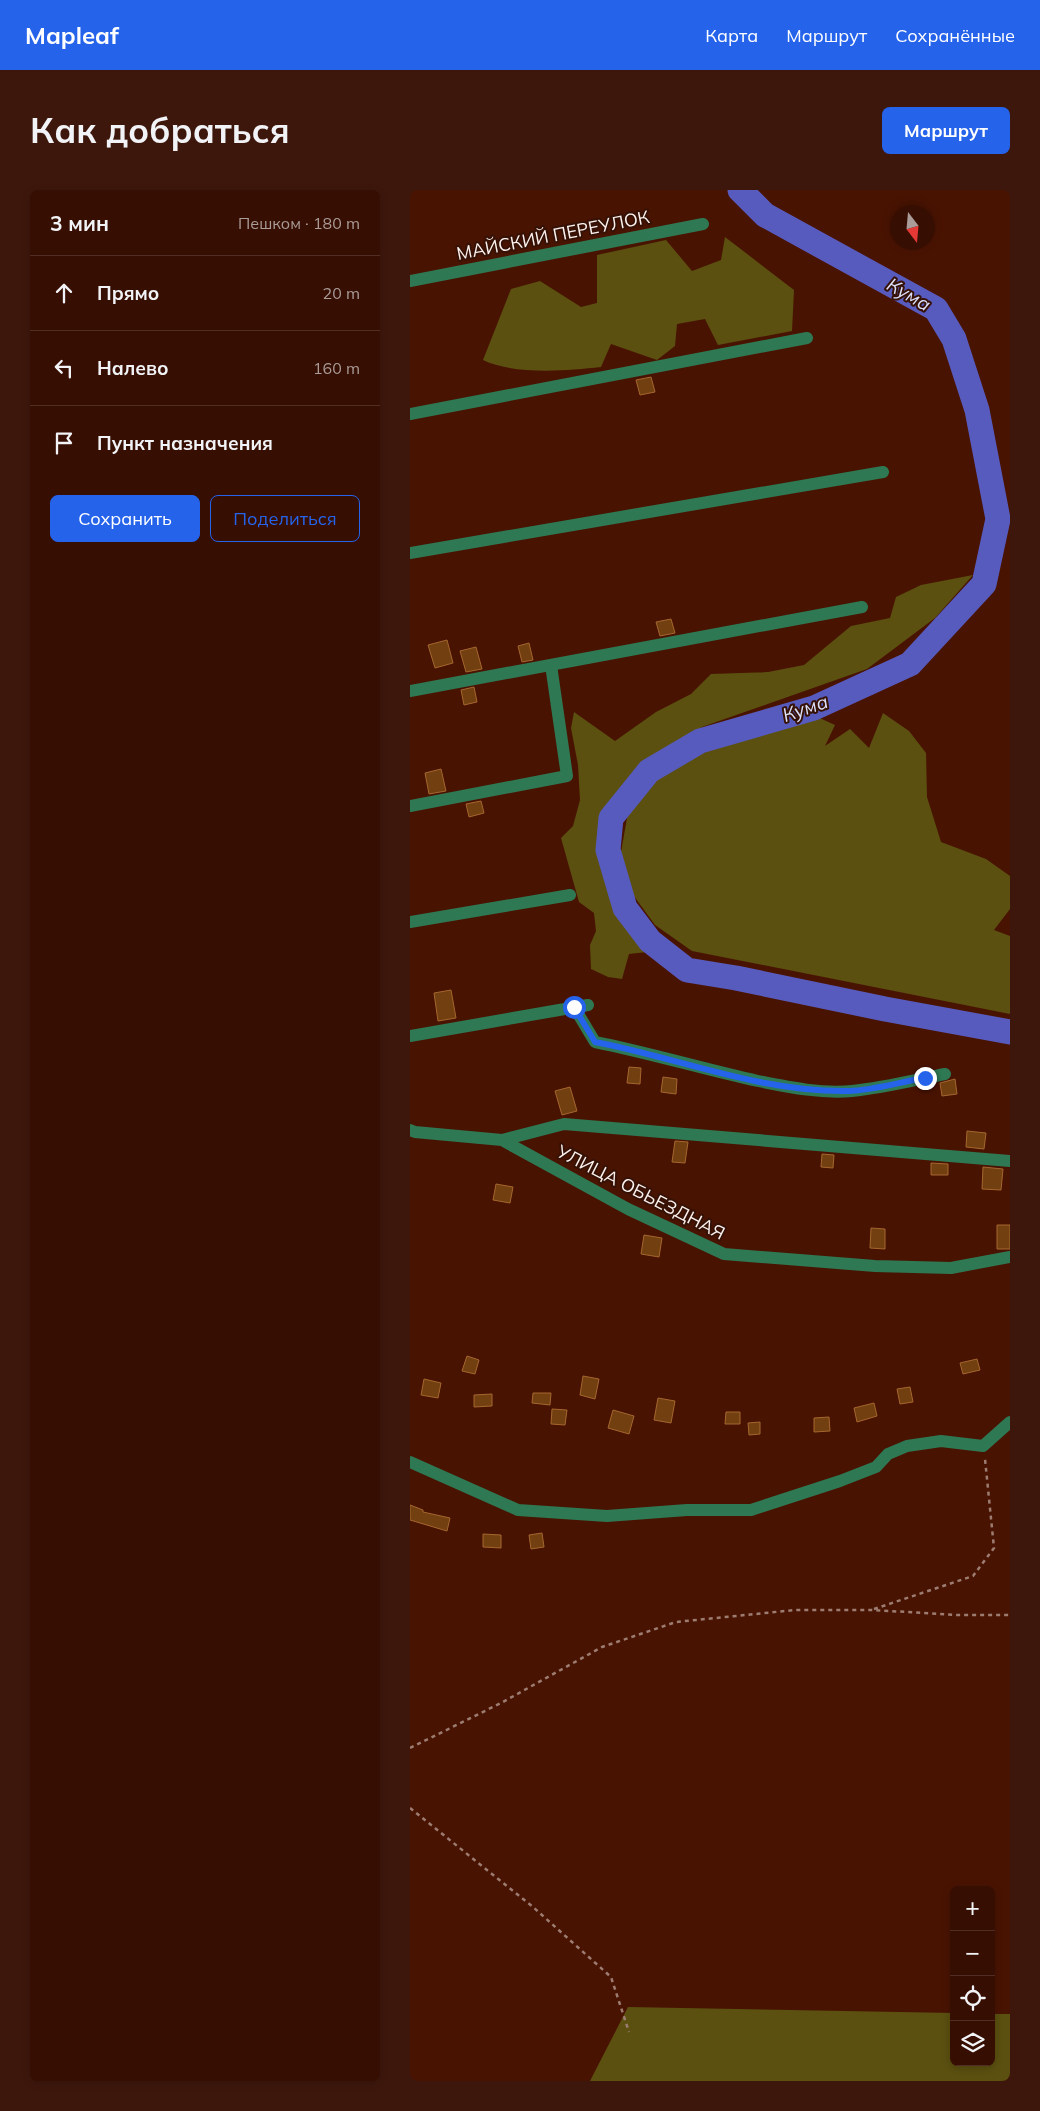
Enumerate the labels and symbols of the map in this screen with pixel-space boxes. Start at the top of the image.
street label: МАЙСКИЙ ПЕРЕУЛОК [455,205,652,265]
north arrow [890,205,935,250]
water label: Кума [883,272,935,316]
water label: Кума [779,689,831,727]
route start [563,996,586,1019]
route end [914,1067,937,1090]
street label: УЛИЦА ОБЬЕЗДНАЯ [552,1139,729,1244]

